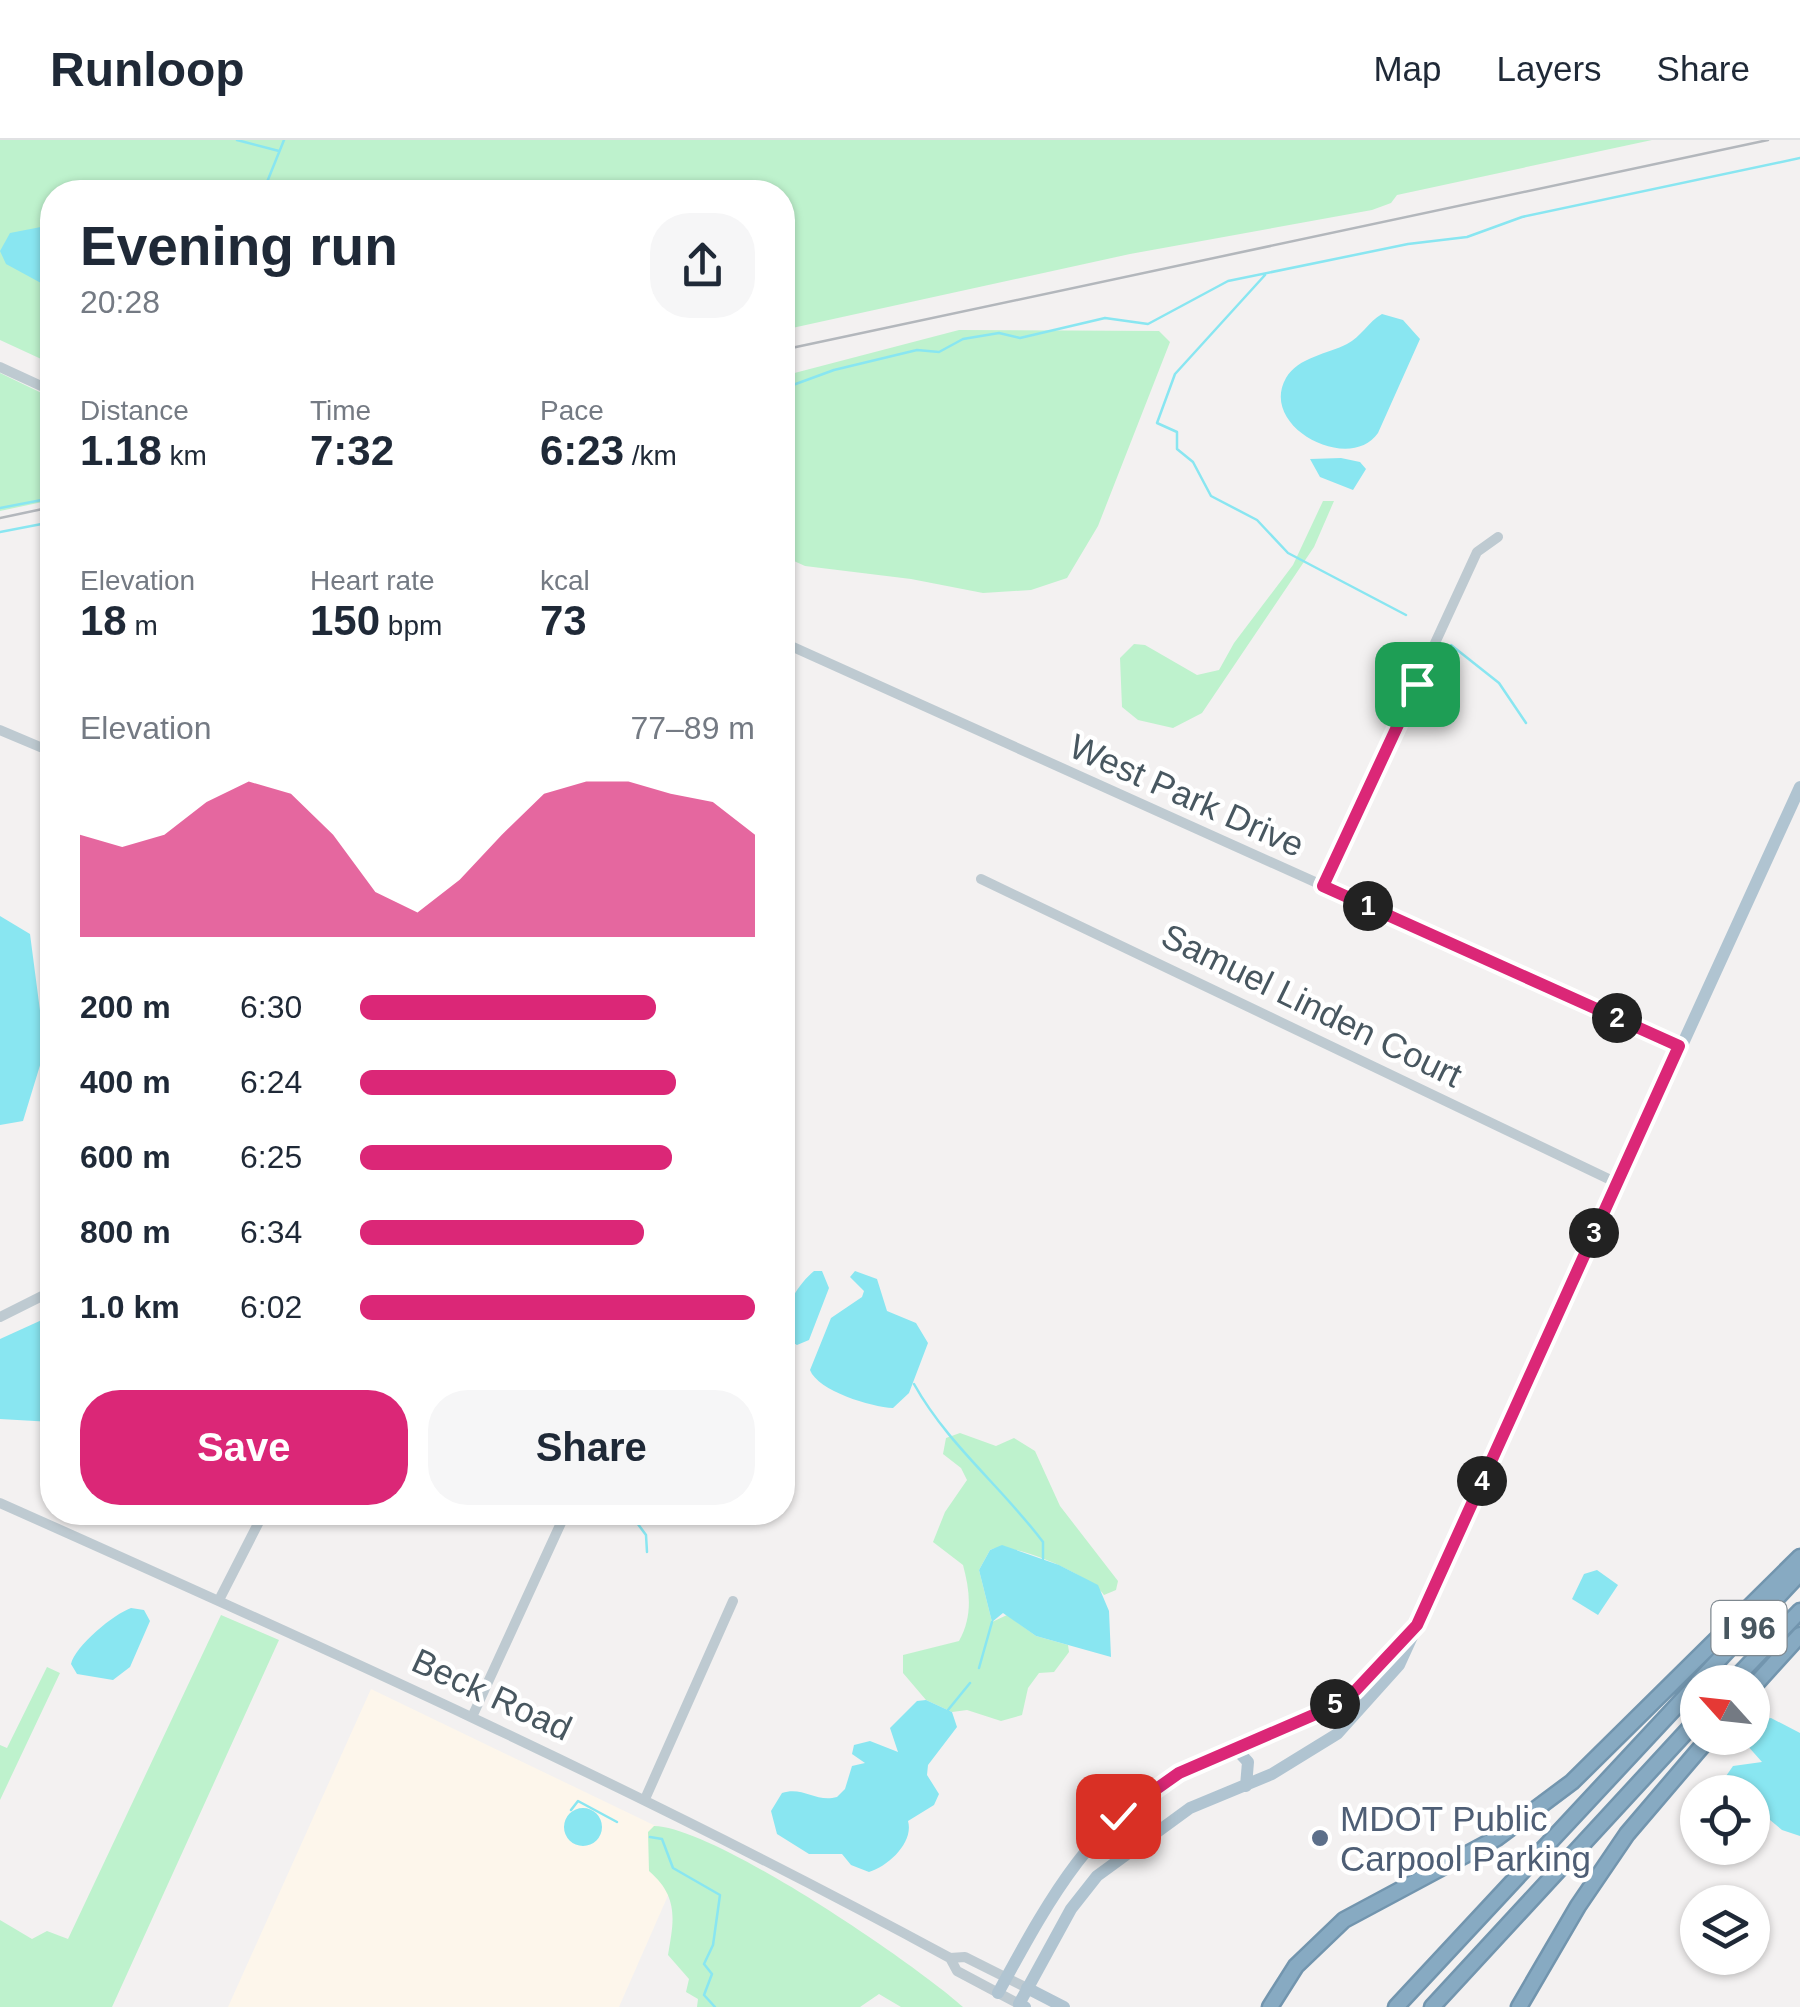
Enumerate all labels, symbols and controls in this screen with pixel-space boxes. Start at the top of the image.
text: Runloop [50,43,245,96]
text: Map [1373,49,1442,88]
text: Layers [1497,49,1602,88]
text: Share [1657,49,1750,88]
button: share [650,213,755,318]
text: Evening run [80,215,398,277]
text: 20:28 [80,284,160,320]
text: Distance [80,395,189,426]
text: Time [310,395,371,426]
text: Pace [540,395,604,426]
text: 1.18 [80,427,162,474]
text: 7:32 [310,427,394,474]
text: 6:23 [540,427,624,474]
text: km [162,440,207,471]
text: /km [624,440,677,471]
text: Elevation [80,565,195,596]
text: Heart rate [310,565,435,596]
text: kcal [540,565,590,596]
text: 18 [80,597,127,644]
text: 150 [310,597,380,644]
text: 73 [540,597,587,644]
text: m [127,610,158,641]
text: bpm [380,610,442,641]
pin [1375,642,1460,727]
icon: arrive [1390,657,1445,712]
text: Elevation [80,710,212,746]
text: 77–89 m [630,710,755,746]
street label: West Park Drive [1064,726,1310,864]
pin: 1 [1343,881,1393,931]
text: 1 [1360,890,1376,921]
street label: Samuel Linden Court [1156,915,1469,1095]
text: 200 m [80,989,171,1025]
text: 6:30 [240,989,302,1025]
pin: 2 [1592,993,1642,1043]
text: 2 [1609,1002,1625,1033]
text: 400 m [80,1064,171,1100]
text: 6:24 [240,1064,302,1100]
text: 600 m [80,1139,171,1175]
text: 6:25 [240,1139,302,1175]
pin: 3 [1569,1208,1619,1258]
text: 800 m [80,1214,171,1250]
text: 6:34 [240,1214,302,1250]
text: 3 [1586,1217,1602,1248]
text: 1.0 km [80,1289,180,1325]
text: 6:02 [240,1289,302,1325]
button: Save [80,1390,408,1505]
button: Share [428,1390,755,1505]
pin: 4 [1457,1456,1507,1506]
text: 4 [1474,1465,1490,1496]
road number: I 96 [1712,1601,1786,1655]
street label: Beck Road [406,1640,578,1748]
north arrow [1680,1665,1770,1755]
map controls [1680,1665,1770,1975]
pin: 5 [1310,1679,1360,1729]
text: 5 [1327,1688,1343,1719]
pin [1076,1774,1161,1859]
button: locate [1680,1775,1770,1865]
icon: check [1091,1789,1146,1844]
place label: MDOT Public Carpool Parking [1340,1799,1591,1878]
marker: MDOT Public Carpool Parking [1309,1827,1331,1849]
button: layers [1680,1885,1770,1975]

